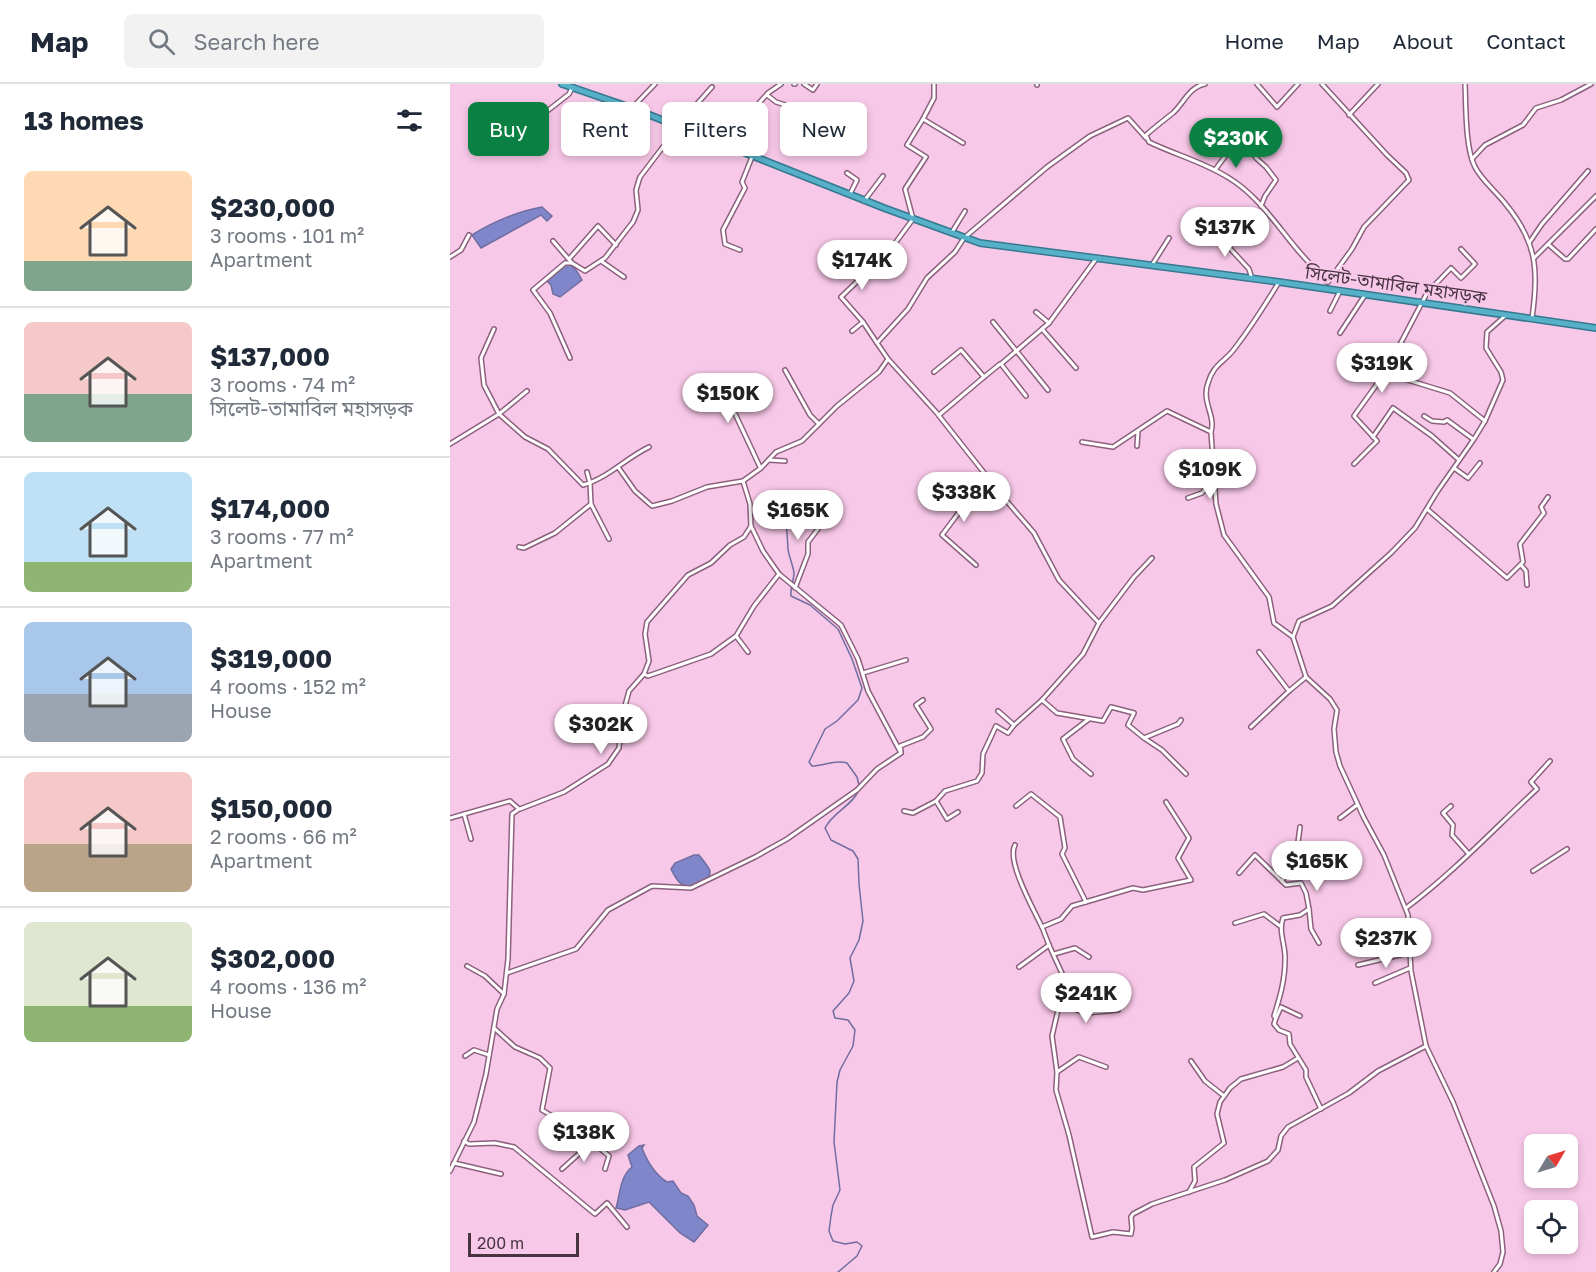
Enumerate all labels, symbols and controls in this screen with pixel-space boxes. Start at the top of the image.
search box [124,14,544,68]
text: Map [30,25,88,58]
icon: search [145,25,178,58]
text: Search here [193,28,319,55]
text: Home [1224,28,1284,54]
text: Map [1317,28,1360,54]
text: About [1393,28,1453,54]
text: Contact [1486,28,1566,54]
chip: Buy [468,102,549,156]
chip: Rent [561,102,650,156]
chip: Filters [662,102,768,156]
chip: New [780,102,867,156]
icon: filters [393,104,426,137]
text: 13 homes [24,105,144,136]
pin: $230K [1194,118,1278,169]
text: $230K [1203,125,1269,149]
text: $230,000 [210,192,335,223]
icon: home [72,195,144,267]
pin: $137K [1183,207,1267,258]
text: $137K [1194,214,1256,238]
text: 3 rooms · 101 m² [210,223,364,247]
pin: $174K [820,240,904,291]
text: Apartment [210,247,313,271]
text: $174K [831,247,893,271]
street label: সিলেট-তামাবিল মহাসড়ক [1303,260,1489,308]
text: $137,000 [210,341,330,372]
pin: $319K [1340,343,1424,394]
icon: home [72,346,144,418]
text: $319K [1350,350,1414,374]
text: 3 rooms · 74 m² [210,372,355,396]
pin: $150K [686,373,770,424]
text: $150K [696,380,760,404]
text: সিলেট-তামাবিল মহাসড়ক [210,396,413,420]
pin: $109K [1168,449,1252,500]
text: $109K [1178,456,1242,480]
pin: $338K [922,472,1006,523]
text: $338K [931,479,997,503]
pin: $165K [756,490,840,541]
text: $174,000 [210,493,330,524]
icon: home [72,496,144,568]
text: $165K [766,497,830,521]
text: 3 rooms · 77 m² [210,524,354,548]
text: Apartment [210,548,313,572]
text: $319,000 [210,643,332,674]
icon: home [72,646,144,718]
text: 4 rooms · 152 m² [210,674,366,698]
text: House [210,698,272,722]
pin: $302K [559,704,643,755]
text: $302K [568,711,634,735]
text: $150,000 [210,793,333,824]
icon: home [72,796,144,868]
text: 2 rooms · 66 m² [210,824,357,848]
pin: $165K [1275,841,1359,892]
text: Apartment [210,848,313,872]
text: $165K [1285,848,1349,872]
pin: $237K [1344,918,1428,969]
text: $237K [1354,925,1418,949]
text: $302,000 [210,943,335,974]
icon: home [72,946,144,1018]
pin: $241K [1044,973,1128,1024]
text: 4 rooms · 136 m² [210,974,367,998]
text: $241K [1055,980,1117,1004]
text: House [210,998,272,1022]
pin: $138K [542,1112,626,1163]
text: $138K [552,1119,616,1143]
north arrow [1524,1134,1578,1188]
map controls [1524,1134,1578,1254]
button: locate [1524,1200,1578,1254]
scale bar [468,1230,579,1258]
text: 200 m [477,1233,524,1253]

